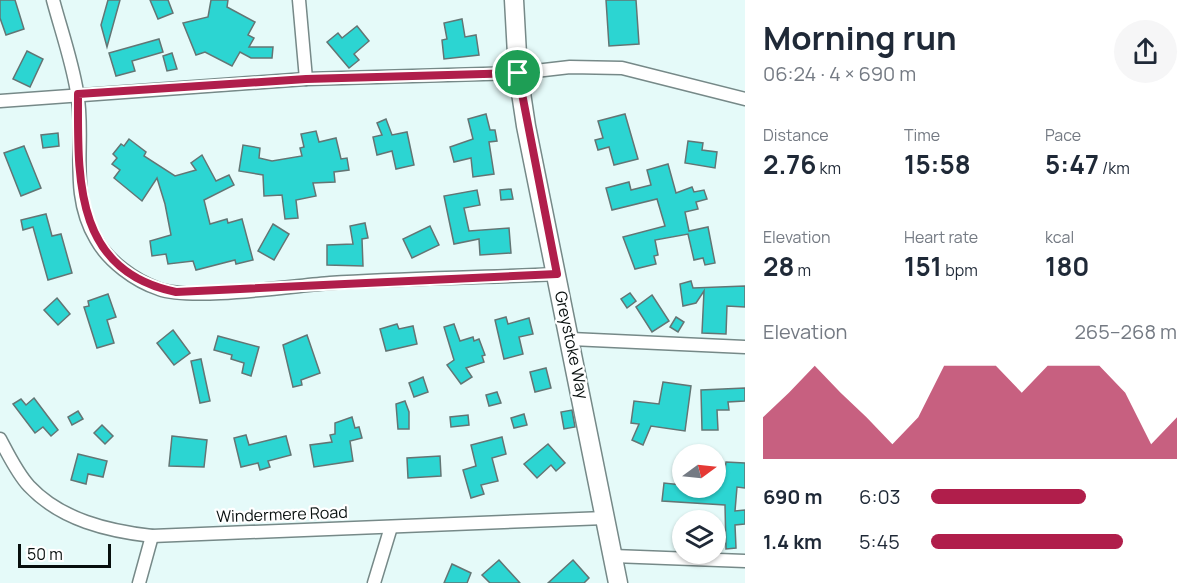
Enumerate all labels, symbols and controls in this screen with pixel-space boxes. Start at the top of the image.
text: Morning run [763,15,957,60]
button: share [1114,20,1177,83]
pin [492,47,543,98]
icon: arrive [501,56,534,89]
text: 06:24 · 4 × 690 m [763,60,916,87]
text: Distance [763,124,829,146]
text: Time [904,124,940,146]
text: Pace [1045,124,1081,146]
text: 2.76 [763,146,816,182]
text: 15:58 [904,146,971,182]
text: 5:47 [1045,146,1099,182]
text: km [816,157,841,179]
text: /km [1099,157,1130,179]
text: Elevation [763,226,831,248]
text: Heart rate [904,226,978,248]
text: kcal [1045,226,1074,248]
text: 28 [763,248,794,284]
text: 151 [904,248,942,284]
text: 180 [1045,248,1089,284]
text: m [794,259,811,281]
text: bpm [942,259,978,281]
street label: Greystoke Way [550,289,594,402]
text: Elevation [763,318,847,345]
text: 265–268 m [1074,318,1177,345]
north arrow [672,444,726,498]
map controls [672,444,726,564]
text: 690 m [763,483,823,510]
text: 6:03 [859,483,901,510]
street label: Windermere Road [216,501,348,527]
button: layers [672,510,726,564]
text: 1.4 km [763,528,822,555]
text: 5:45 [859,528,900,555]
scale bar [18,541,111,568]
text: 50 m [27,543,63,565]

